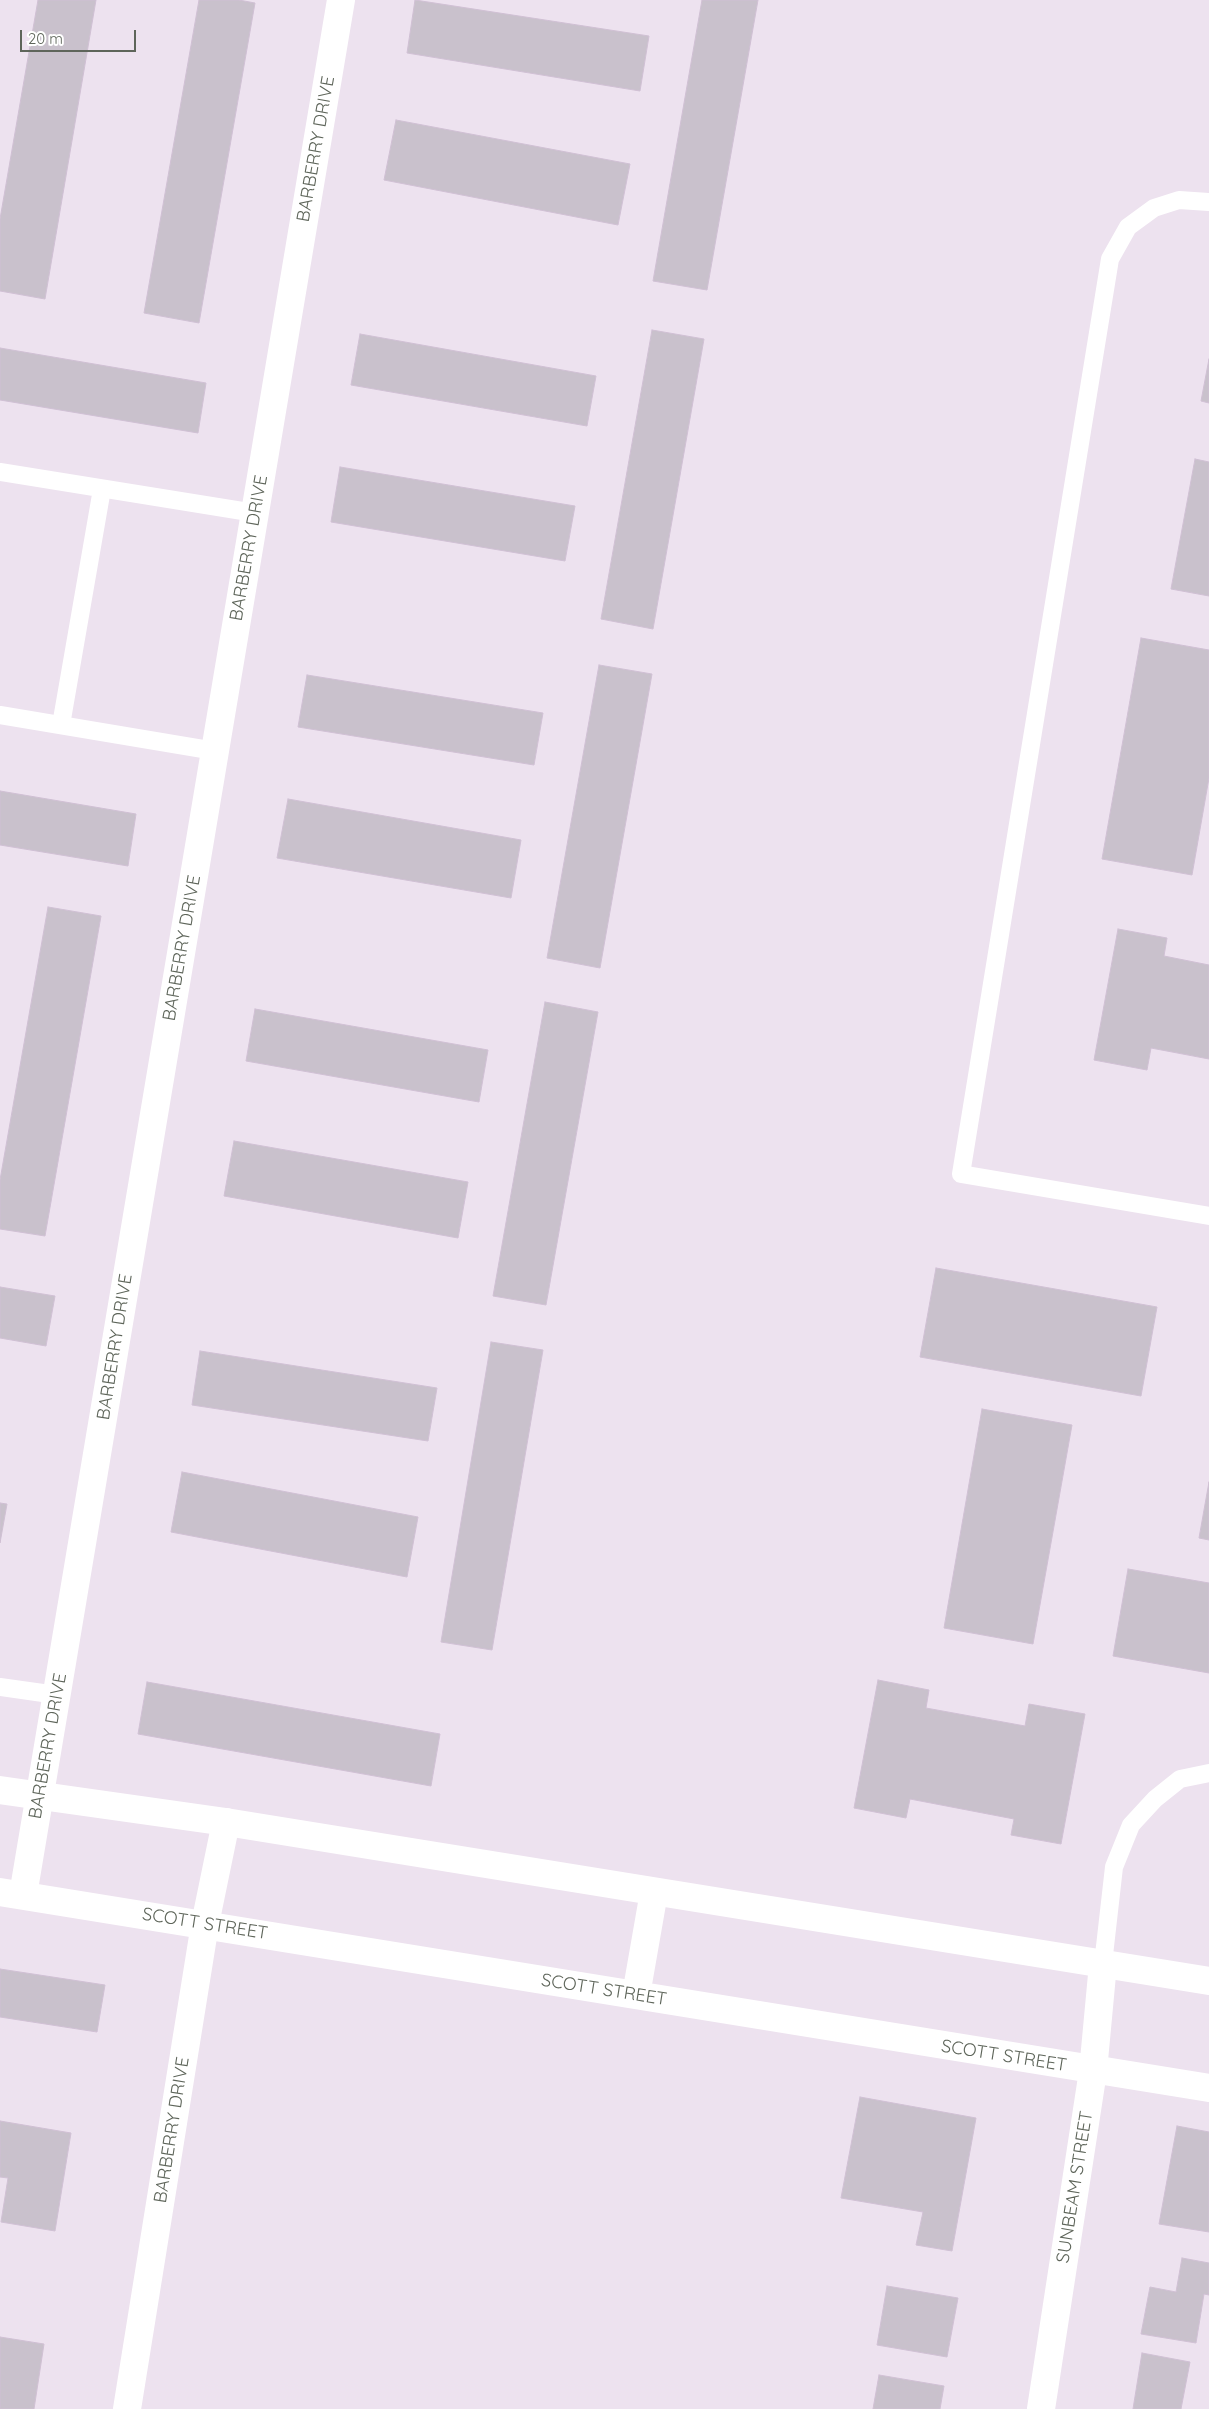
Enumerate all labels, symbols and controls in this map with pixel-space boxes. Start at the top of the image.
scale bar [22,20,139,52]
text: 20 m [28,29,63,48]
street label: BARBERRY DRIVE [293,74,339,224]
street label: BARBERRY DRIVE [226,473,272,623]
street label: BARBERRY DRIVE [159,873,205,1023]
street label: BARBERRY DRIVE [93,1272,137,1422]
street label: BARBERRY DRIVE [25,1671,71,1821]
street label: SCOTT STREET [141,1903,269,1945]
street label: SCOTT STREET [540,1969,668,2011]
street label: SCOTT STREET [940,2035,1068,2077]
street label: BARBERRY DRIVE [150,2055,194,2205]
street label: SUNBEAM STREET [1052,2109,1098,2265]

